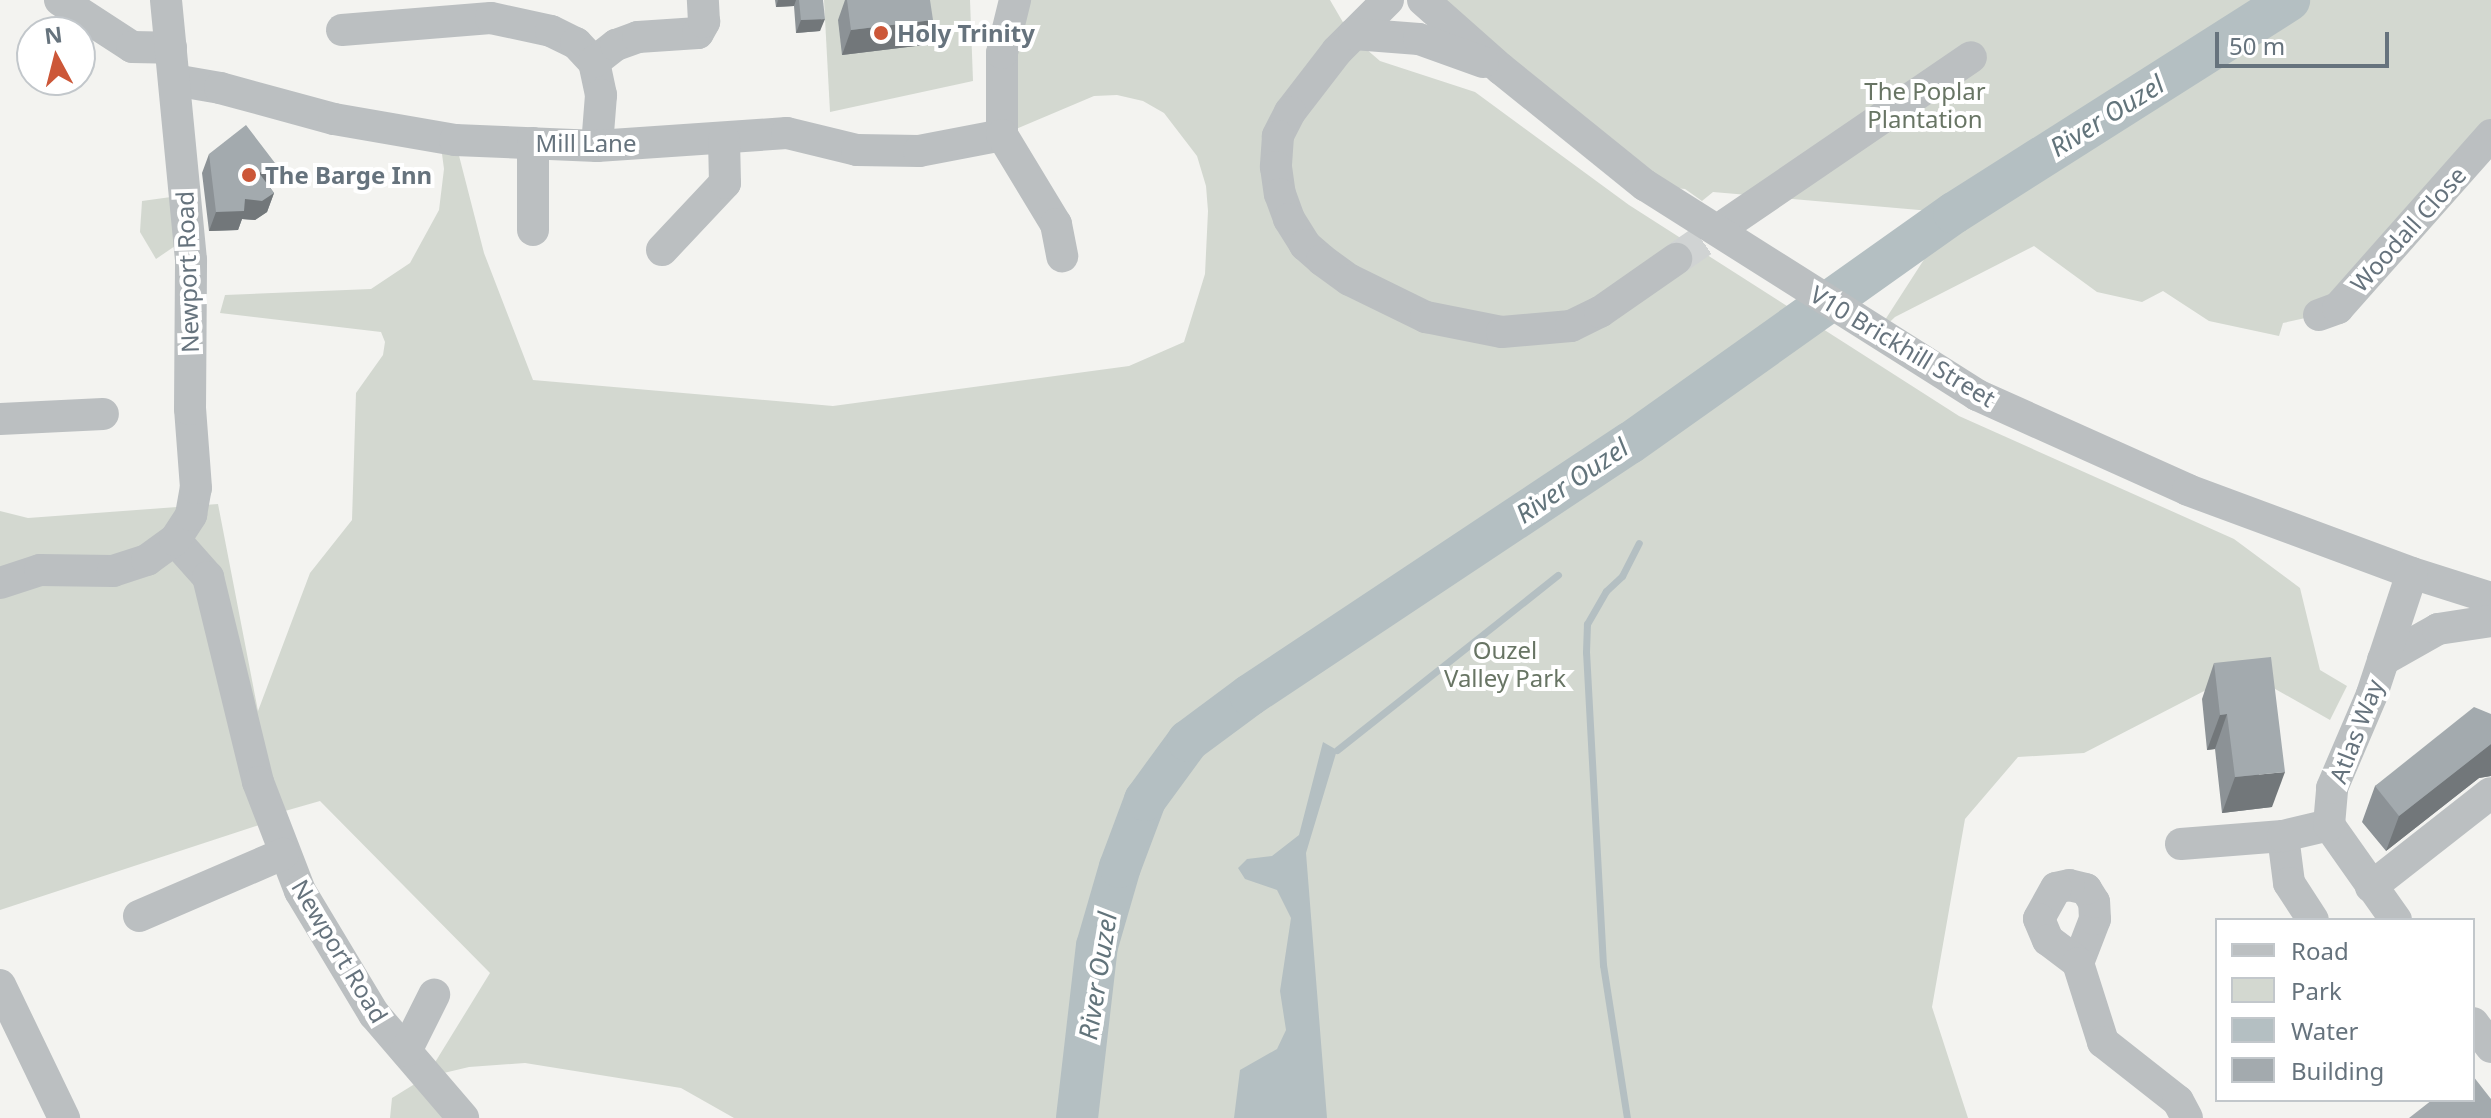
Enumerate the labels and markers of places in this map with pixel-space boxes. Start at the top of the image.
place label: Holy Trinity [897,19,1035,47]
marker: Holy Trinity [872,24,890,42]
place label: The Barge Inn [265,161,432,189]
marker: The Barge Inn [240,166,258,184]

